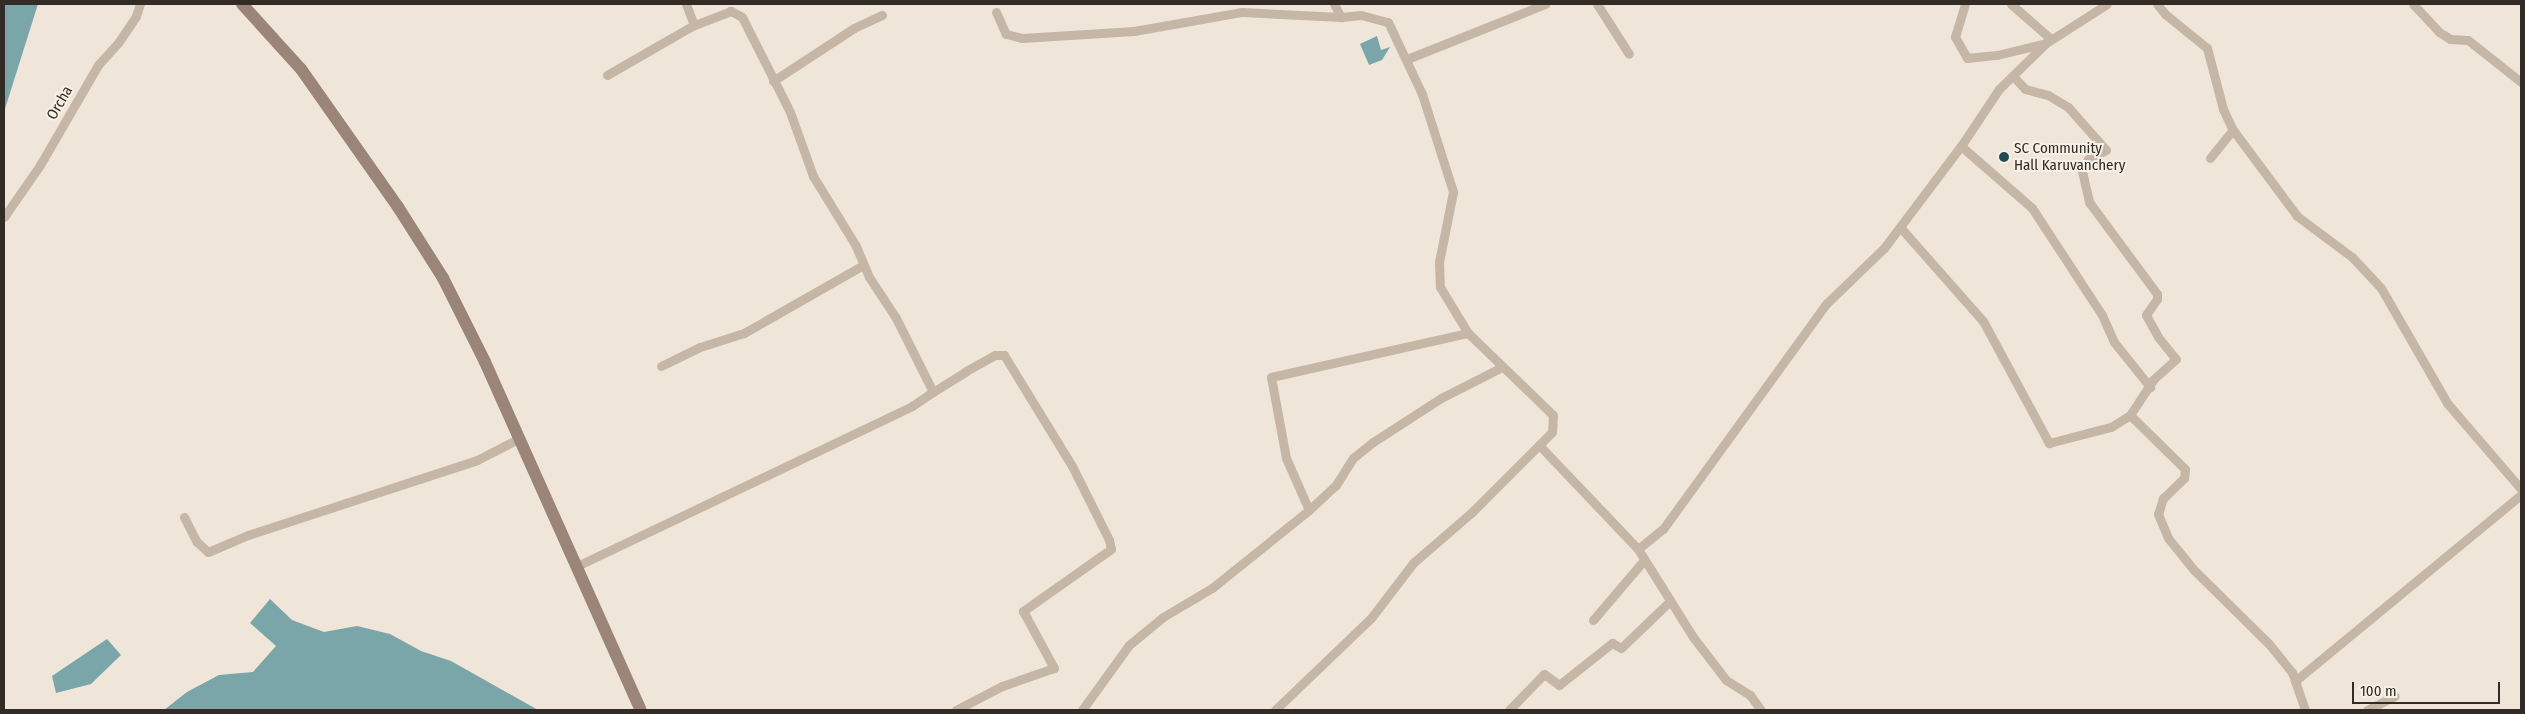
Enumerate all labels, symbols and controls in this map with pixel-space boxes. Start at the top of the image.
street label: Orcha [43,83,77,123]
place label: SC Community Hall Karuvanchery [2014,139,2125,174]
marker: SC Community Hall Karuvanchery [1998,151,2010,163]
scale bar [2355,672,2502,704]
text: 100 m [2360,682,2397,700]

